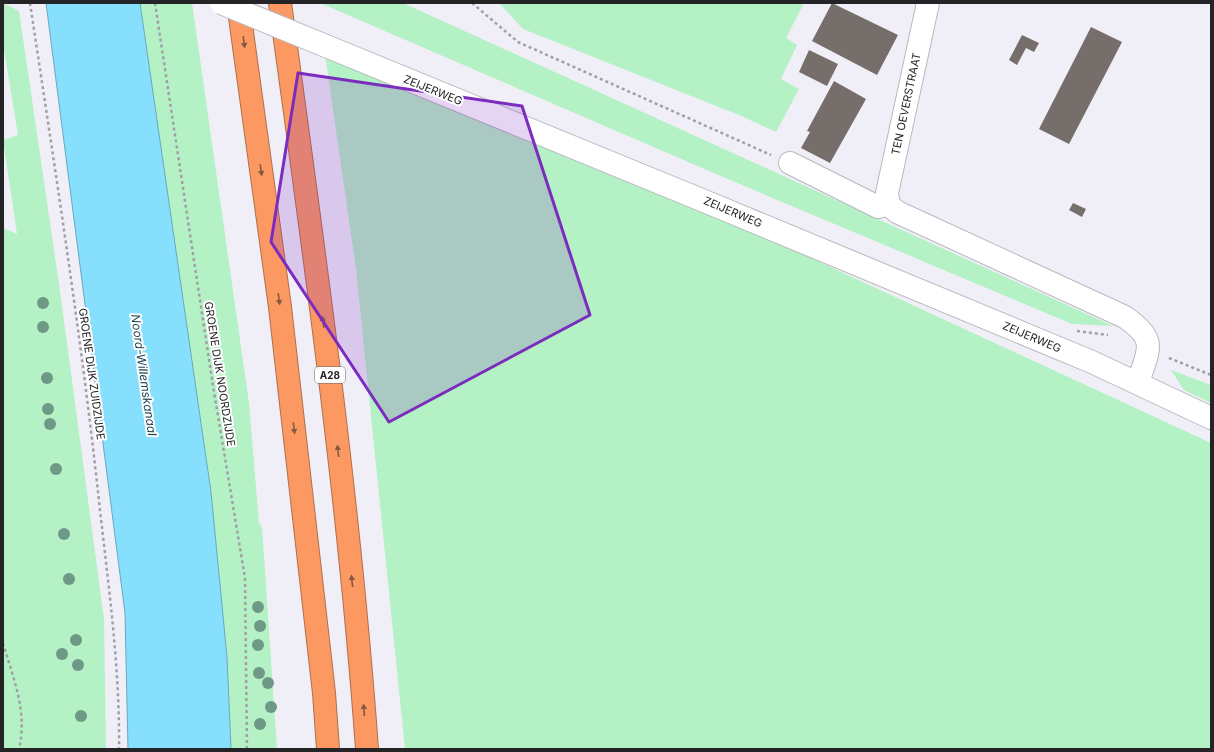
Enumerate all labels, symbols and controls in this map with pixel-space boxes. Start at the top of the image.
one-way arrow [241,36,247,48]
street label: TEN OEVERSTRAAT [888,52,924,156]
street label: ZEIJERWEG [402,72,464,108]
one-way arrow [258,164,264,177]
street label: ZEIJERWEG [702,193,764,231]
one-way arrow [275,293,282,305]
street label: GROENE DIJK NOORDZIJDE [202,300,238,448]
street label: GROENE DIJK ZUIDZIJDE [76,307,108,441]
water label: Noord-Willemskanaal [128,313,160,437]
one-way arrow [320,316,326,328]
street label: ZEIJERWEG [1001,318,1063,356]
road number: A28 [315,367,345,383]
one-way arrow [290,422,297,434]
one-way arrow [335,445,342,457]
one-way arrow [349,575,355,587]
one-way arrow [361,704,368,716]

